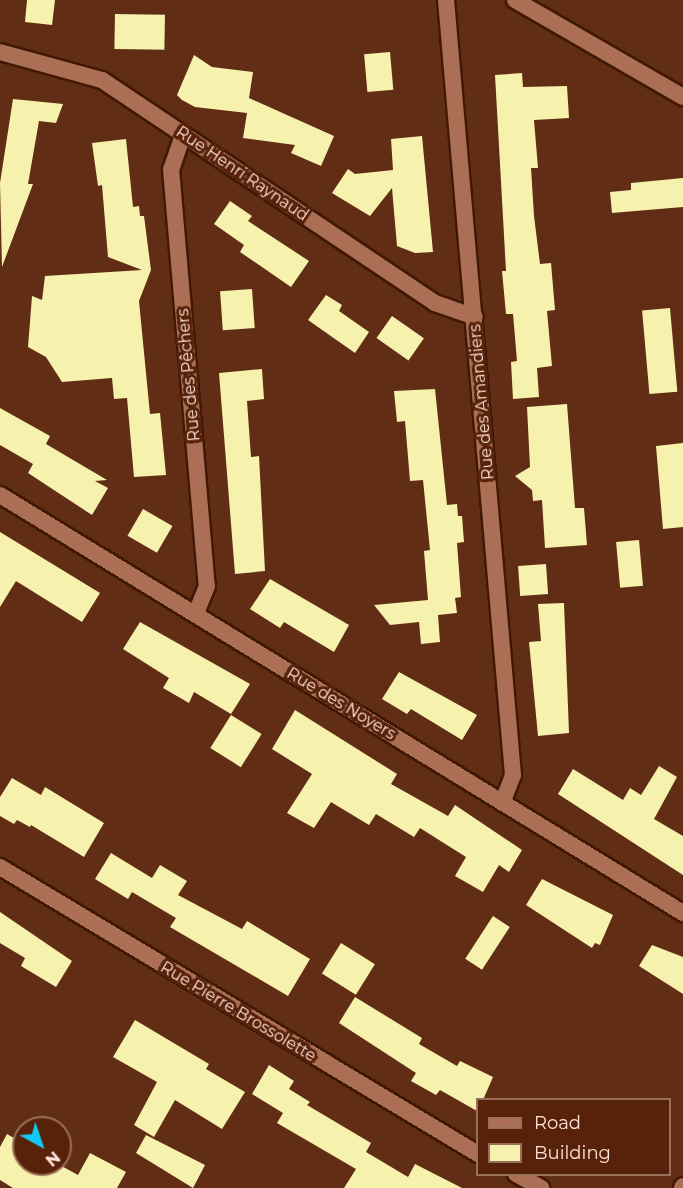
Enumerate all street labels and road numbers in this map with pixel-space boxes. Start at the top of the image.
street label: Rue Henri Raynaud [172,123,312,225]
street label: Rue des Pêchers [174,308,204,442]
street label: Rue des Amandiers [466,323,498,481]
street label: Rue des Noyers [283,664,399,744]
street label: Rue Pierre Brossolette [157,958,319,1066]

